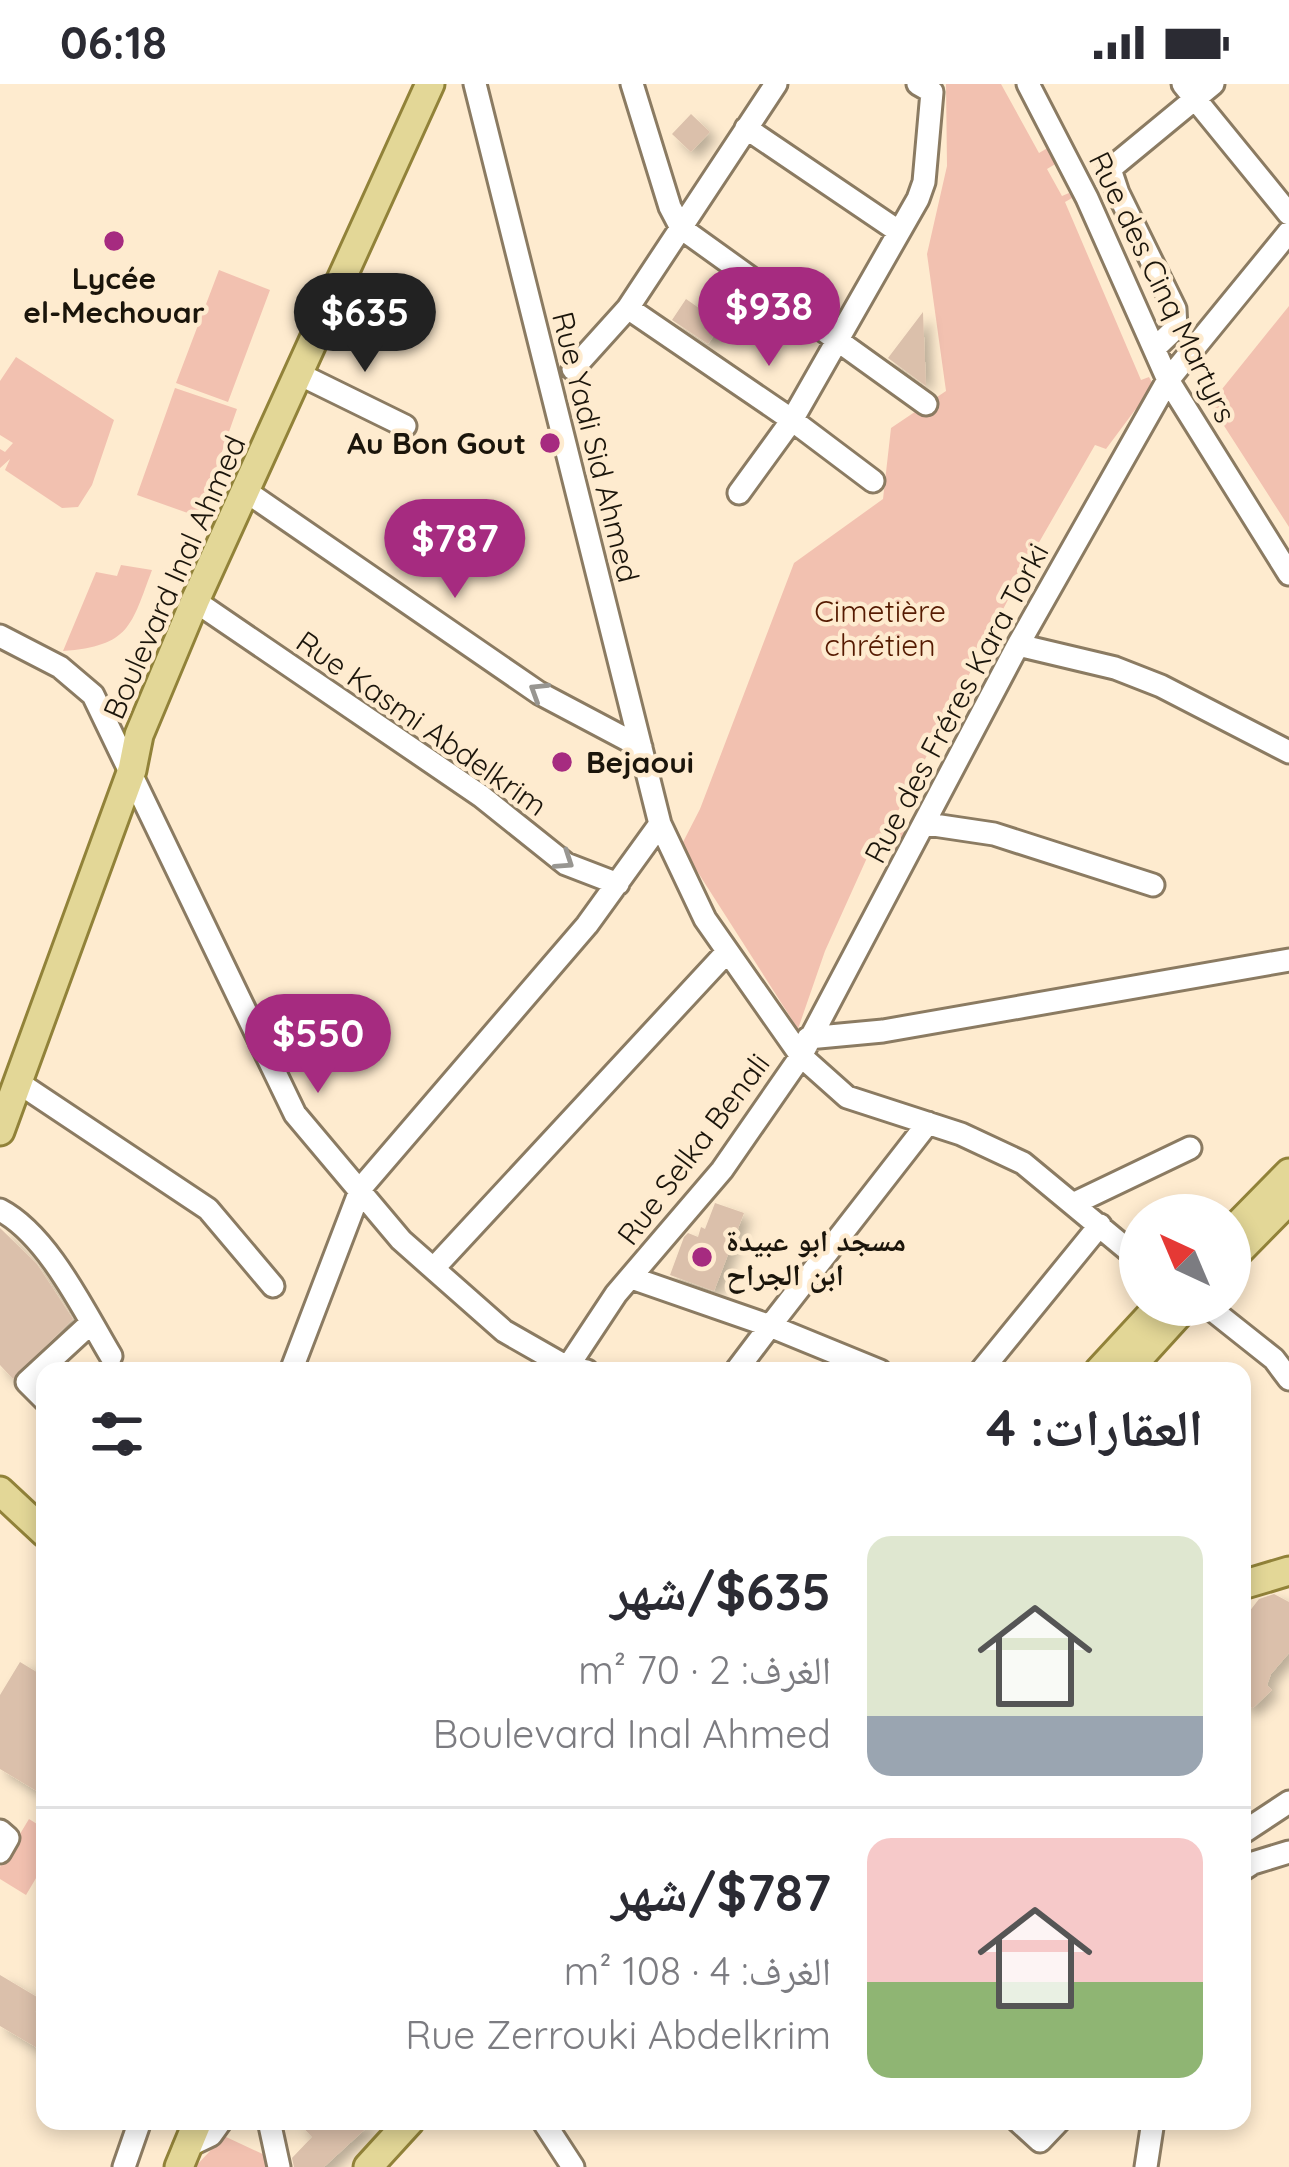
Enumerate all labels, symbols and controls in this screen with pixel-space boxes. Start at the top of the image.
text: 06:18 [60,14,167,70]
street label: Rue des Cinq Martyrs [1081,145,1245,429]
marker: Lycée el-Mechouar [101,228,127,254]
place label: Lycée el-Mechouar [23,259,205,331]
pin: $938 [698,267,840,369]
pin: $635 [294,273,436,375]
text: $938 [725,281,813,330]
text: $635 [321,287,409,336]
street label: Rue Yadi Sid Ahmed [544,308,648,586]
place label: Au Bon Gout [347,424,526,462]
street label: Boulevard Inal Ahmed [94,429,254,725]
marker: Au Bon Gout [537,430,563,456]
pin: $787 [384,499,526,601]
text: $787 [411,513,499,562]
street label: Rue des Fréres Kara Torki [855,537,1057,869]
park label: Cimetière chrétien [814,592,946,664]
street label: Rue Kasmi Abdelkrim [289,622,555,824]
one-way arrow [529,683,551,705]
place label: Bejaoui [586,743,694,781]
marker: Bejaoui [549,749,575,775]
one-way arrow [552,847,574,869]
pin: $550 [247,994,389,1096]
text: $550 [272,1008,364,1057]
street label: Rue Selka Benali [609,1046,777,1252]
north arrow [1119,1194,1251,1326]
map controls [1119,1194,1251,1326]
place label: مسجد ابو عبيدة ابن الجراح [726,1221,906,1294]
marker: مسجد ابو عبيدة ابن الجراح [689,1244,715,1270]
text: العقارات: 4 [986,1395,1203,1459]
icon: filters [84,1401,150,1467]
text: $635/شهر [611,1559,831,1623]
icon: home [963,1584,1107,1728]
text: الغرف: 2 · 70 m² [578,1645,831,1694]
text: Boulevard Inal Ahmed [433,1709,831,1758]
text: $787/شهر [612,1860,831,1924]
icon: home [963,1886,1107,2030]
text: الغرف: 4 · 108 m² [564,1946,831,1995]
text: Rue Zerrouki Abdelkrim [405,2010,831,2059]

